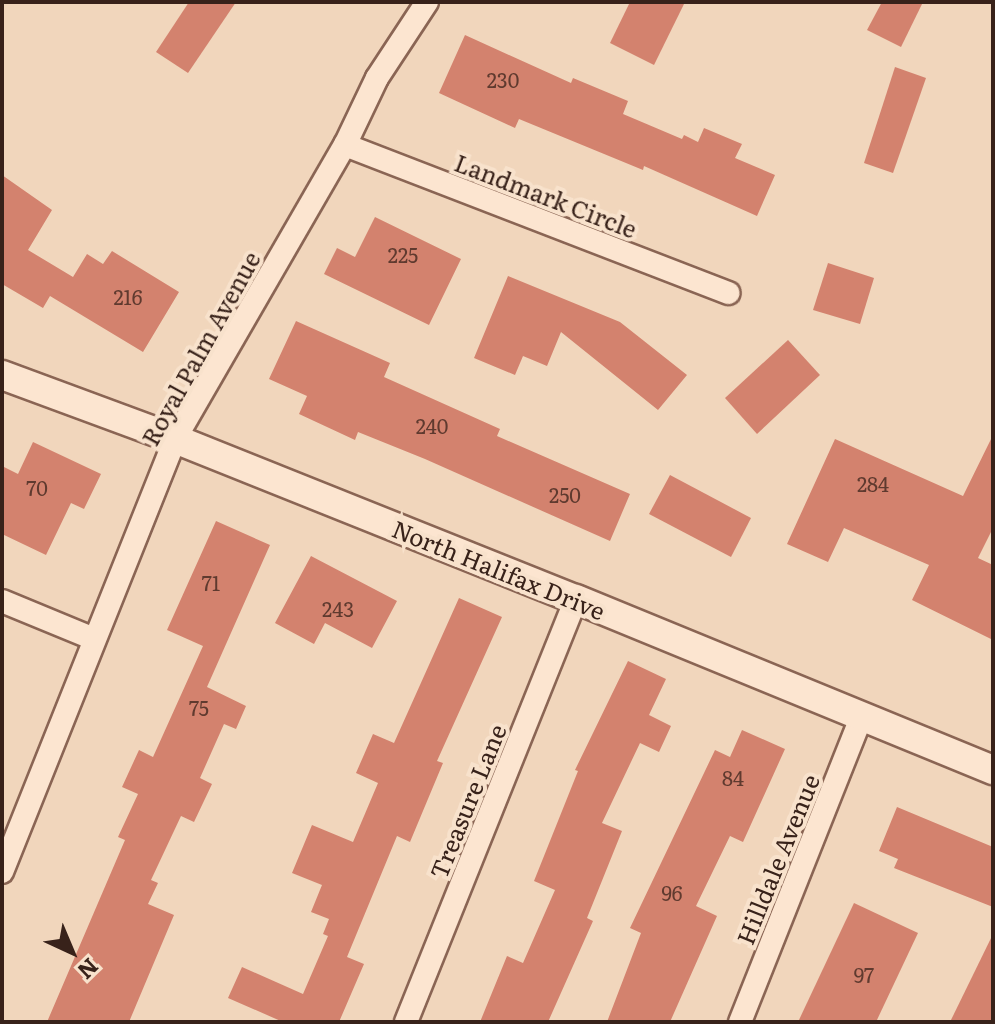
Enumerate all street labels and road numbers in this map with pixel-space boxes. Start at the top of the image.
street label: Landmark Circle [451,147,641,243]
street label: Royal Palm Avenue [135,246,265,450]
street label: North Halifax Drive [388,513,610,625]
street label: Treasure Lane [423,720,511,882]
street label: Hilldale Avenue [730,770,824,948]

